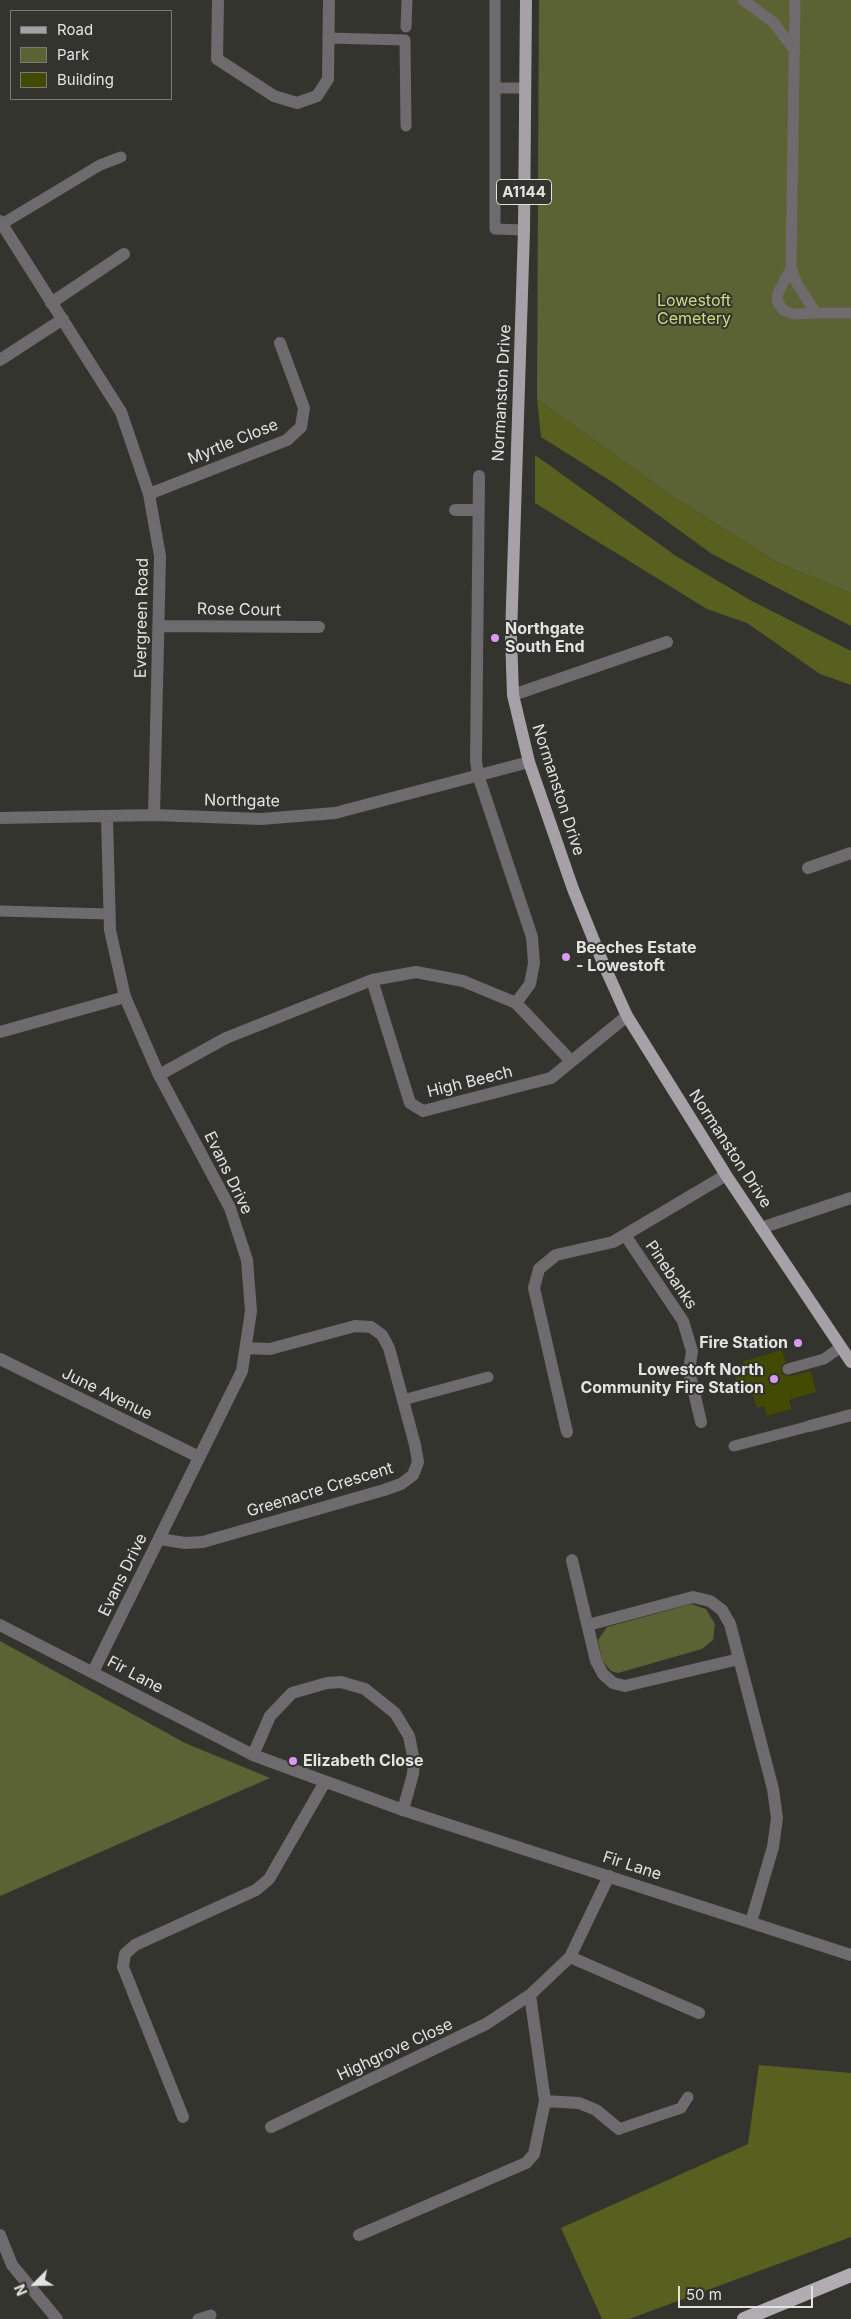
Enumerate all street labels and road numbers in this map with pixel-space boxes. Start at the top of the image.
road number: A1144 [496,180,552,204]
street label: Normanston Drive [489,324,515,462]
street label: Myrtle Close [185,415,281,469]
street label: Evergreen Road [131,558,153,678]
street label: Rose Court [197,600,281,620]
street label: Normanston Drive [528,722,588,858]
street label: Northgate [204,791,280,811]
street label: High Beech [425,1062,515,1102]
street label: Normanston Drive [685,1086,775,1212]
street label: Evans Drive [200,1129,256,1217]
street label: Pinebanks [641,1237,701,1313]
street label: June Avenue [59,1364,155,1424]
street label: Greenacre Crescent [245,1459,395,1521]
street label: Evans Drive [95,1531,151,1619]
street label: Fir Lane [104,1652,166,1698]
street label: Fir Lane [600,1847,664,1885]
street label: Highgrove Close [334,2015,456,2085]

